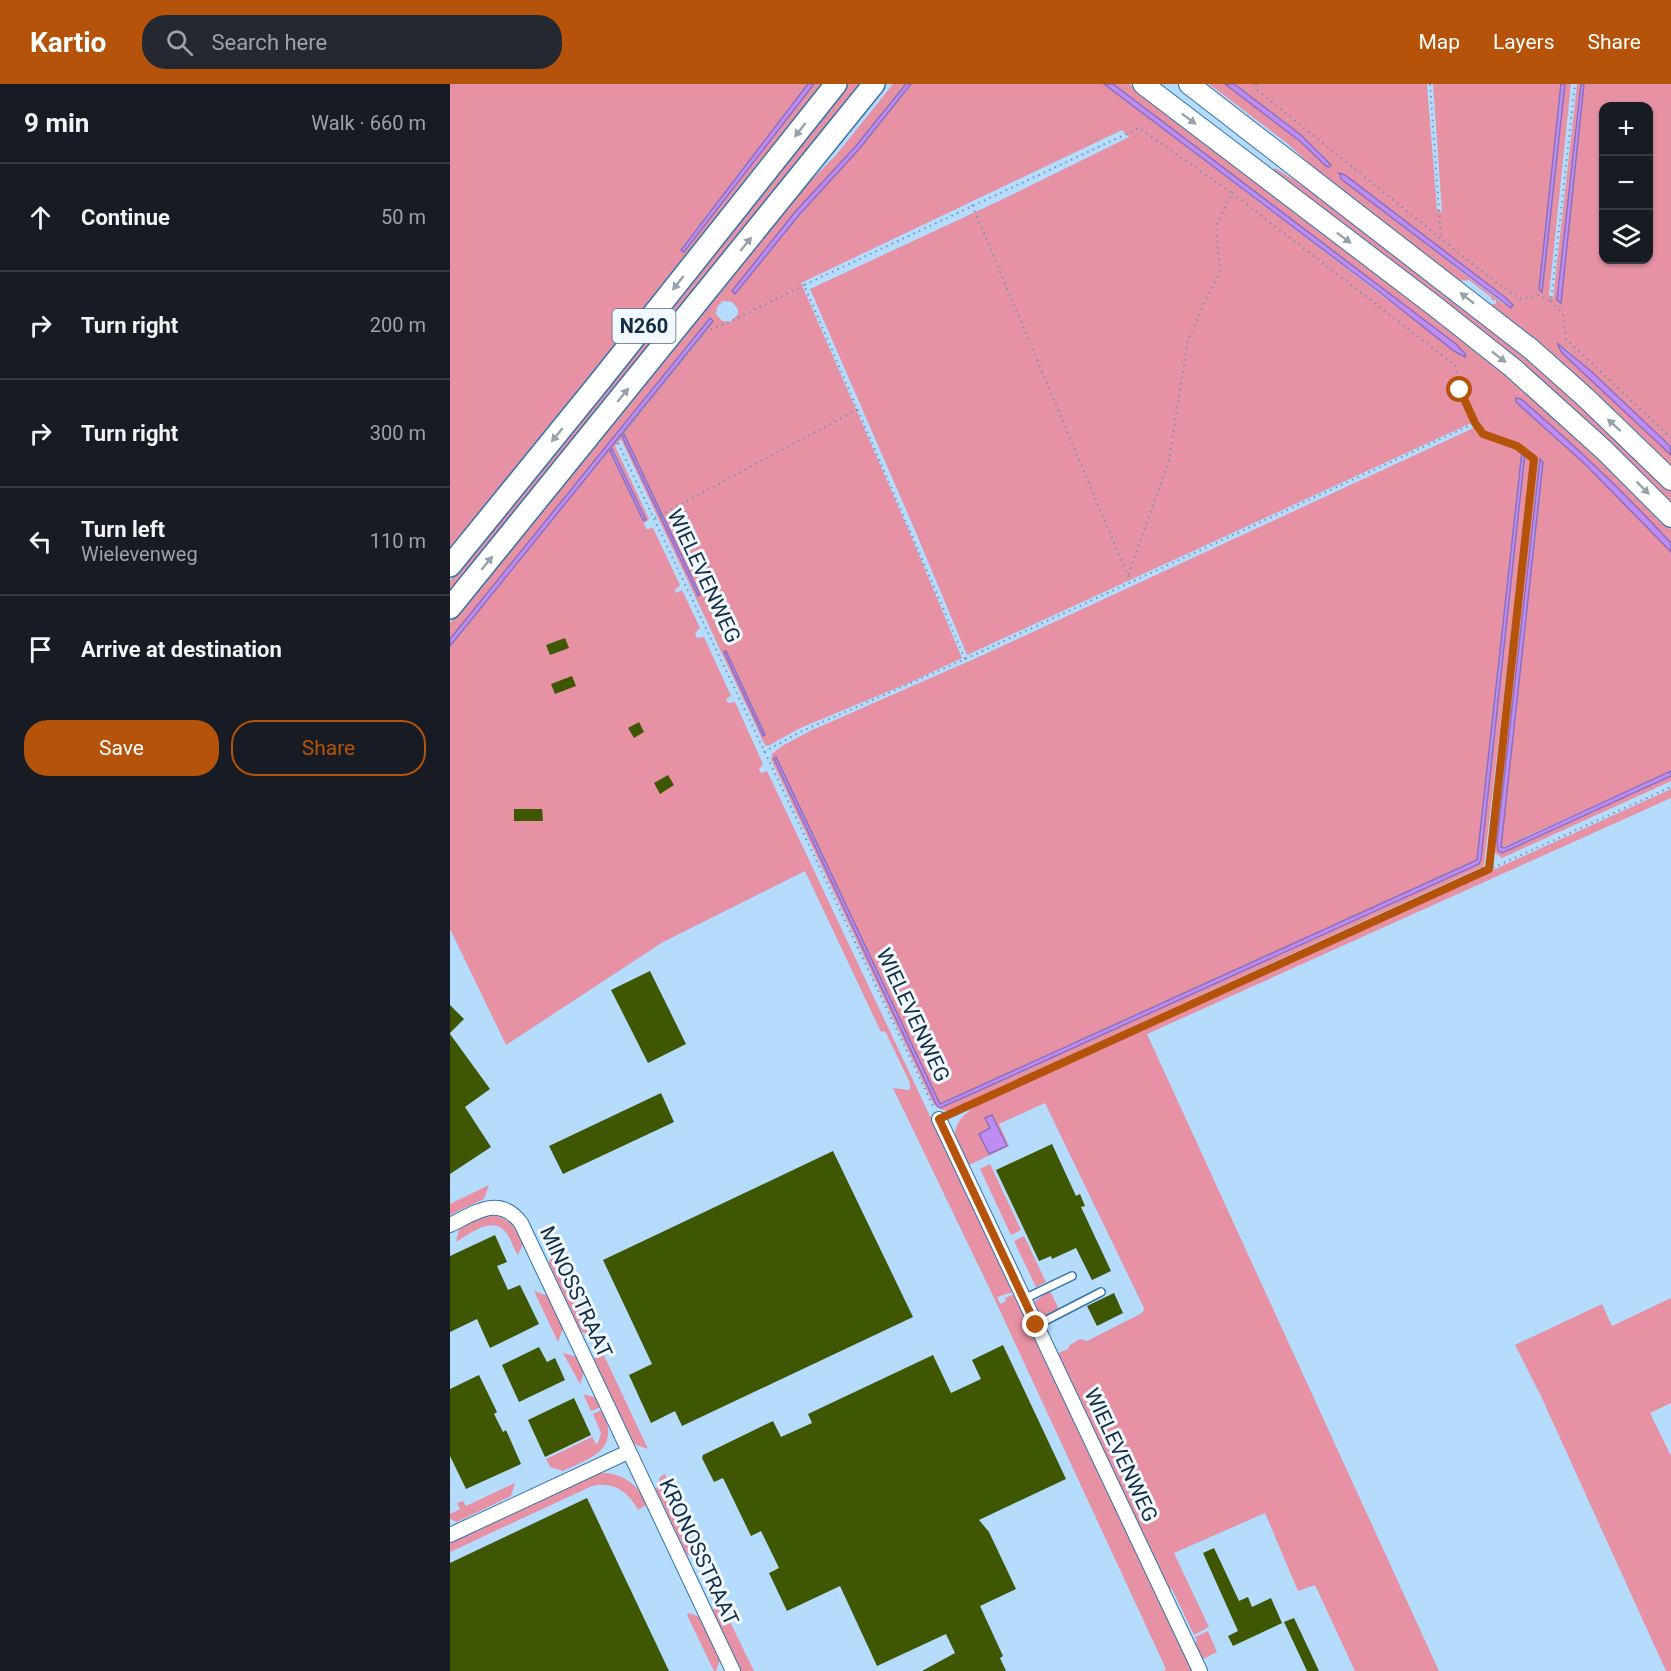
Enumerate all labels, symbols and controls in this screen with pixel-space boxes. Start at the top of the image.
search box [142,15,562,69]
text: Kartio [30,26,106,59]
icon: search [163,26,196,59]
text: Search here [211,30,327,55]
text: Map [1418,30,1460,54]
text: Layers [1493,30,1554,54]
text: Share [1587,30,1641,54]
map controls [1599,102,1653,264]
button: + [1599,102,1653,156]
text: 9 min [24,108,89,138]
text: Walk · 660 m [311,111,426,135]
one-way arrow [1182,113,1197,125]
one-way arrow [793,122,806,138]
button: − [1599,156,1653,210]
icon: ahead [24,201,57,234]
text: Continue [81,205,170,230]
text: 50 m [381,205,426,229]
button: layers [1599,210,1653,264]
one-way arrow [1337,231,1352,243]
one-way arrow [739,236,752,251]
one-way arrow [673,275,685,290]
one-way arrow [1459,292,1474,304]
icon: right [24,309,57,342]
road number: N260 [612,309,676,343]
text: Turn right [81,313,178,338]
text: 200 m [370,313,426,337]
one-way arrow [1491,350,1506,362]
route start [1446,376,1472,402]
one-way arrow [617,387,630,403]
icon: right [24,417,57,450]
one-way arrow [1607,418,1622,432]
text: Turn right [81,421,178,446]
text: 300 m [370,421,426,445]
one-way arrow [550,427,563,443]
one-way arrow [1635,481,1649,495]
street label: WIELEVENWEG [663,505,745,647]
text: Turn left [81,517,165,542]
icon: left [24,525,57,558]
text: 110 m [370,529,426,553]
text: Wielevenweg [81,542,198,566]
one-way arrow [480,556,493,571]
icon: arrive [24,633,57,666]
text: Arrive at destination [81,637,282,662]
button: Save [24,720,219,776]
button: Share [231,720,426,776]
street label: WIELEVENWEG [872,944,954,1086]
street label: MINOSSTRAAT [535,1222,617,1362]
route end [1022,1311,1048,1337]
street label: WIELEVENWEG [1080,1384,1162,1526]
street label: KRONOSSTRAAT [655,1475,744,1630]

